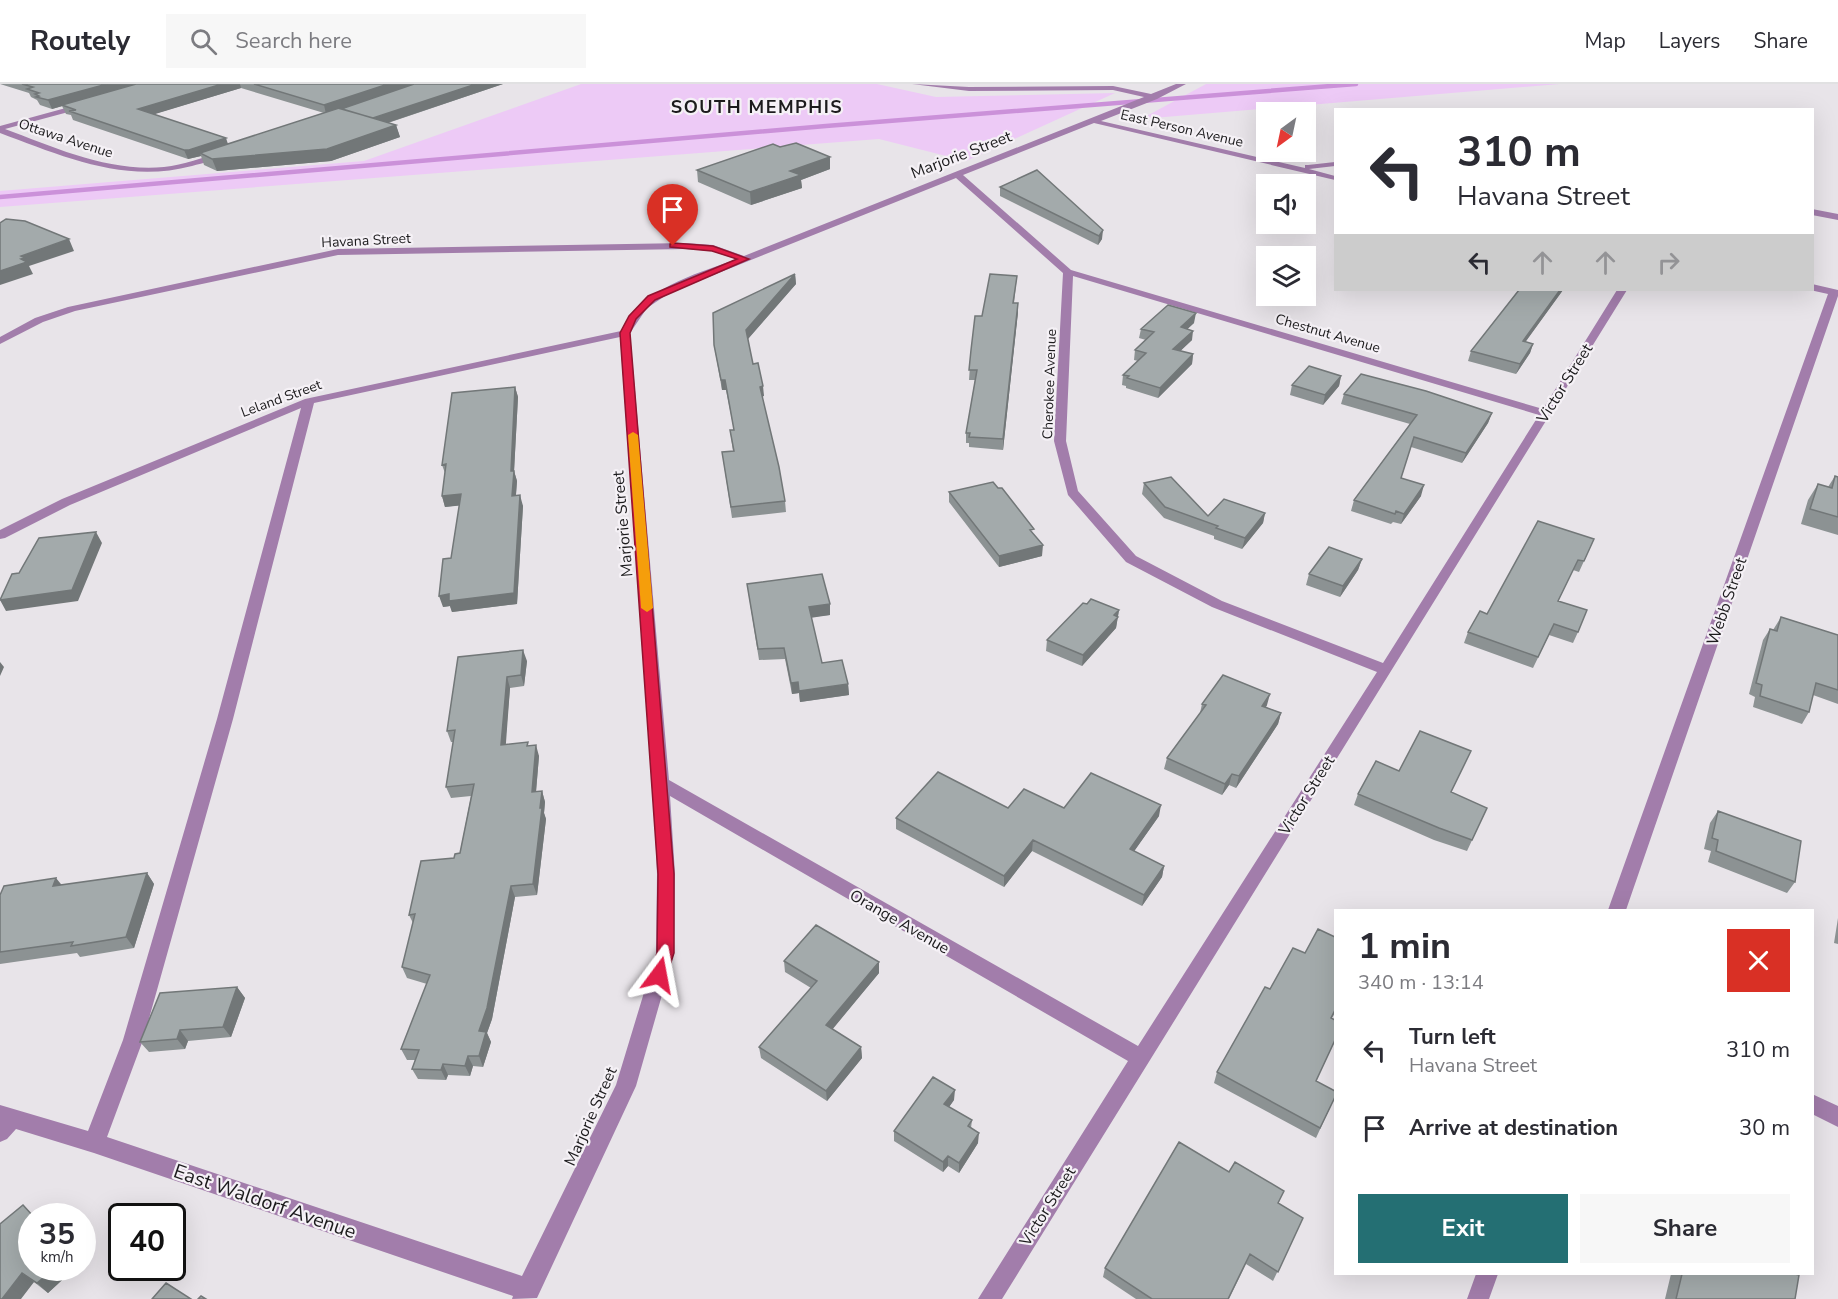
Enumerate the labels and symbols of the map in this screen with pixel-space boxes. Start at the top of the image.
district label: SOUTH MEMPHIS [671,95,843,119]
north arrow [1256,102,1316,162]
street label: East Person Avenue [1119,105,1245,152]
street label: Ottawa Avenue [16,114,115,163]
street label: Marjorie Street [908,125,1015,184]
pin [647,184,698,246]
street label: Havana Street [321,229,411,252]
street label: Chestnut Avenue [1273,309,1383,358]
street label: Cherokee Avenue [1038,328,1061,440]
street label: Victor Street [1531,339,1598,428]
street label: Leland Street [238,375,324,422]
street label: Marjorie Street [607,470,639,578]
street label: Webb Street [1702,554,1752,648]
street label: Victor Street [1273,751,1340,840]
street label: Orange Avenue [846,884,953,959]
position arrow [627,943,691,1007]
street label: Marjorie Street [559,1063,623,1169]
street label: East Waldorf Avenue [170,1158,360,1245]
street label: Victor Street [1014,1162,1081,1251]
speed limit sign: 40 [108,1203,186,1281]

